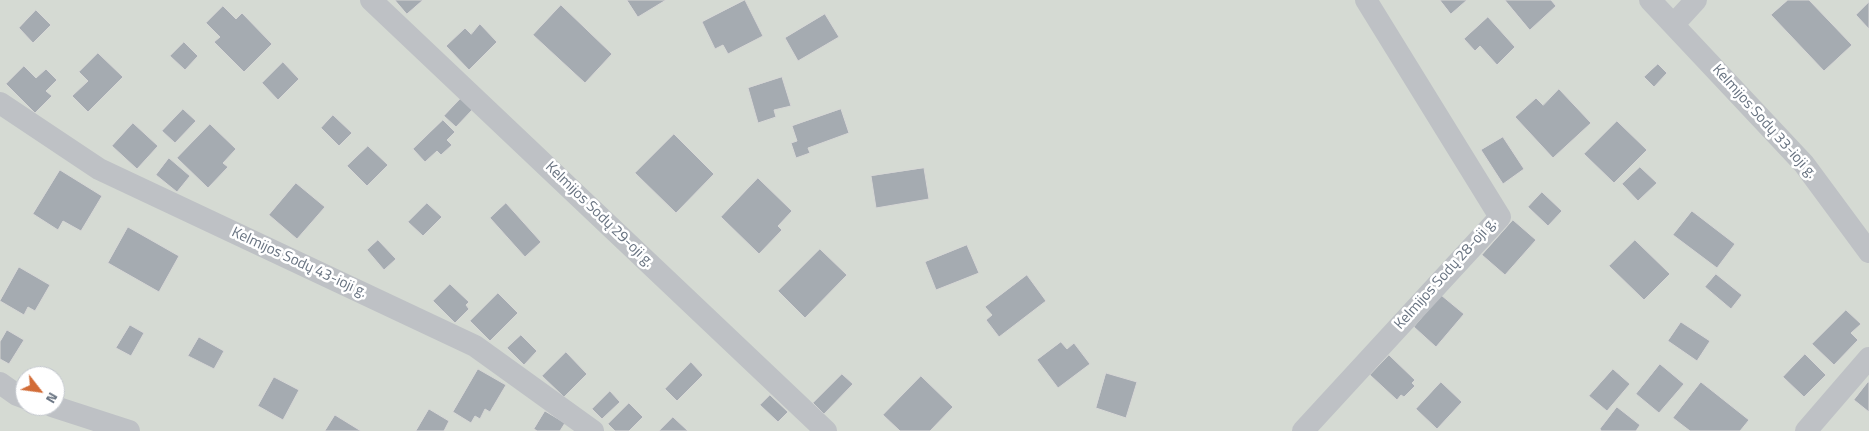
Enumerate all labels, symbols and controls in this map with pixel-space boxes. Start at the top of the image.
street label: Kelmijos Sodų 33-ioji g. [1708,61,1820,183]
street label: Kelmijos Sodų 29-oji g. [541,159,657,271]
street label: Kelmijos Sodų 28-oji g. [1391,214,1501,334]
street label: Kelmijos Sodų 43-ioji g. [228,224,370,302]
north arrow [15,366,65,416]
text: N [41,389,64,408]

